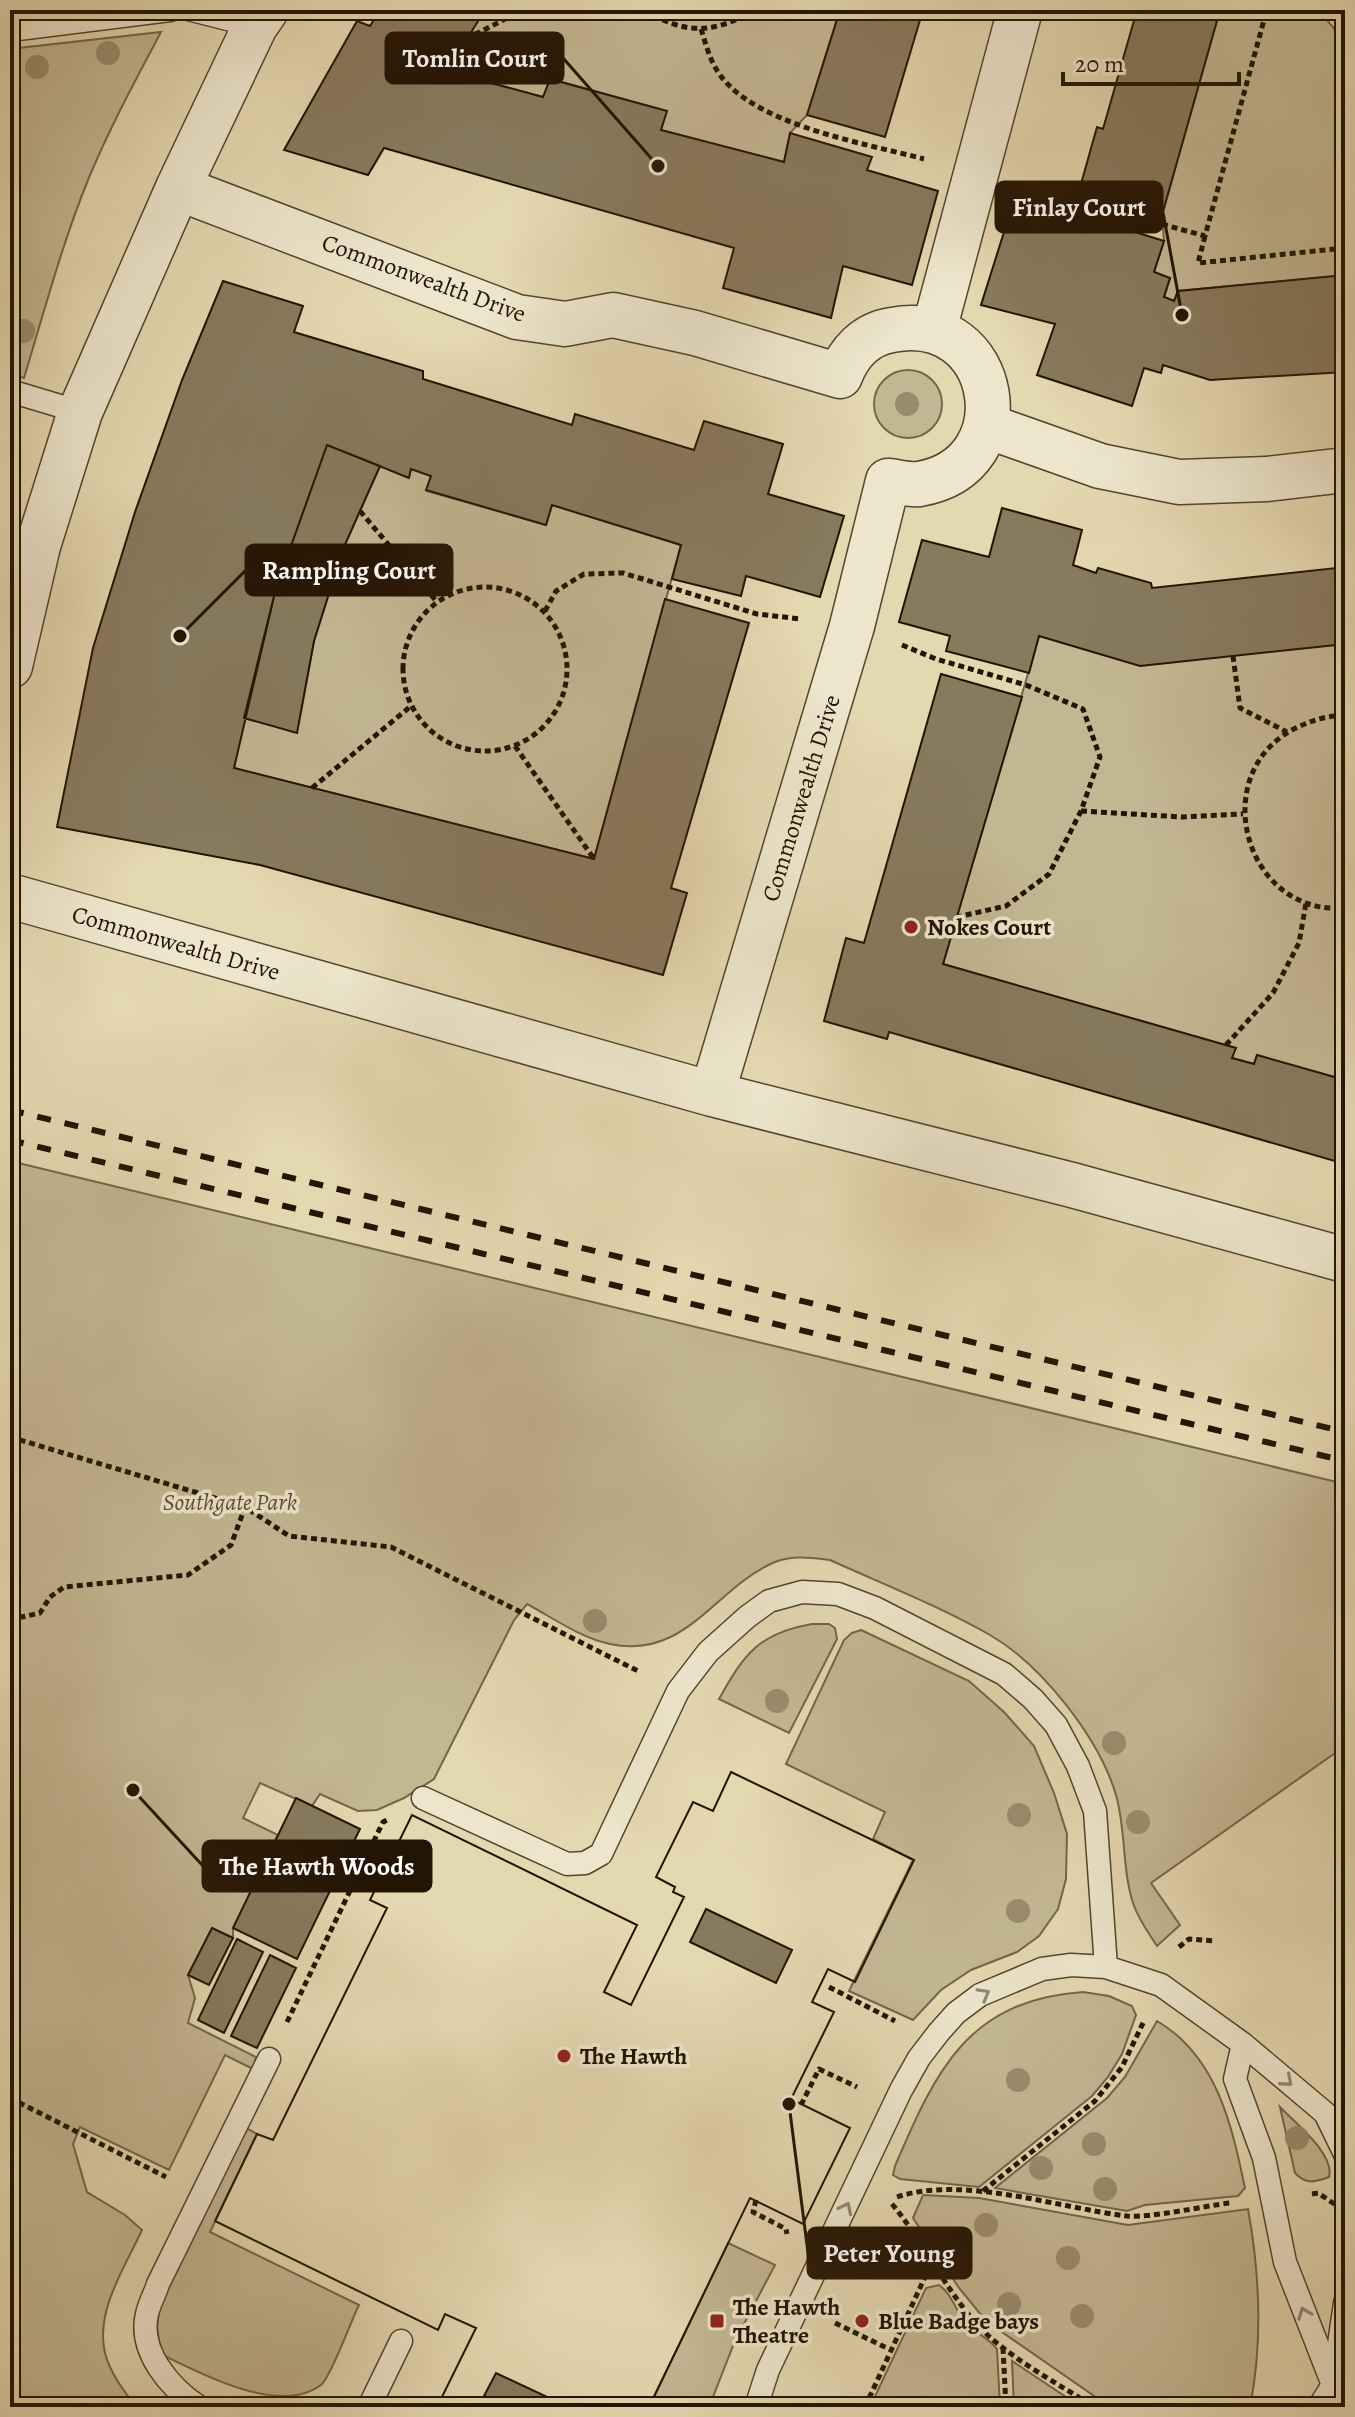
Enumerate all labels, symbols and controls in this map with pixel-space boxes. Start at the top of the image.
callout: Tomlin Court [386,33,563,83]
scale bar [1063,36,1239,86]
text: Tomlin Court [403,41,548,76]
text: 20 m [1075,48,1124,80]
callout: Finlay Court [996,182,1162,232]
text: Finlay Court [1012,190,1146,225]
street label: Commonwealth Drive [318,226,530,330]
callout: Rampling Court [246,545,452,595]
text: Rampling Court [262,553,436,588]
street label: Commonwealth Drive [754,691,848,905]
street label: Commonwealth Drive [68,898,284,988]
place label: Nokes Court [927,911,1051,943]
marker: Nokes Court [902,918,920,936]
park label: Southgate Park [163,1486,298,1518]
callout: The Hawth Woods [203,1841,431,1891]
text: The Hawth Woods [219,1849,415,1884]
one-way arrow [975,1988,990,2004]
place label: The Hawth [580,2040,687,2072]
marker: The Hawth [555,2047,573,2065]
one-way arrow [1278,2071,1292,2086]
one-way arrow [836,2202,852,2217]
callout: Peter Young [808,2228,971,2278]
text: Peter Young [823,2236,955,2271]
place label: The Hawth Theatre [733,2291,840,2351]
place label: Blue Badge bays [878,2305,1039,2337]
one-way arrow [1297,2307,1314,2321]
marker: The Hawth Theatre [708,2312,726,2330]
marker: Blue Badge bays [853,2312,871,2330]

